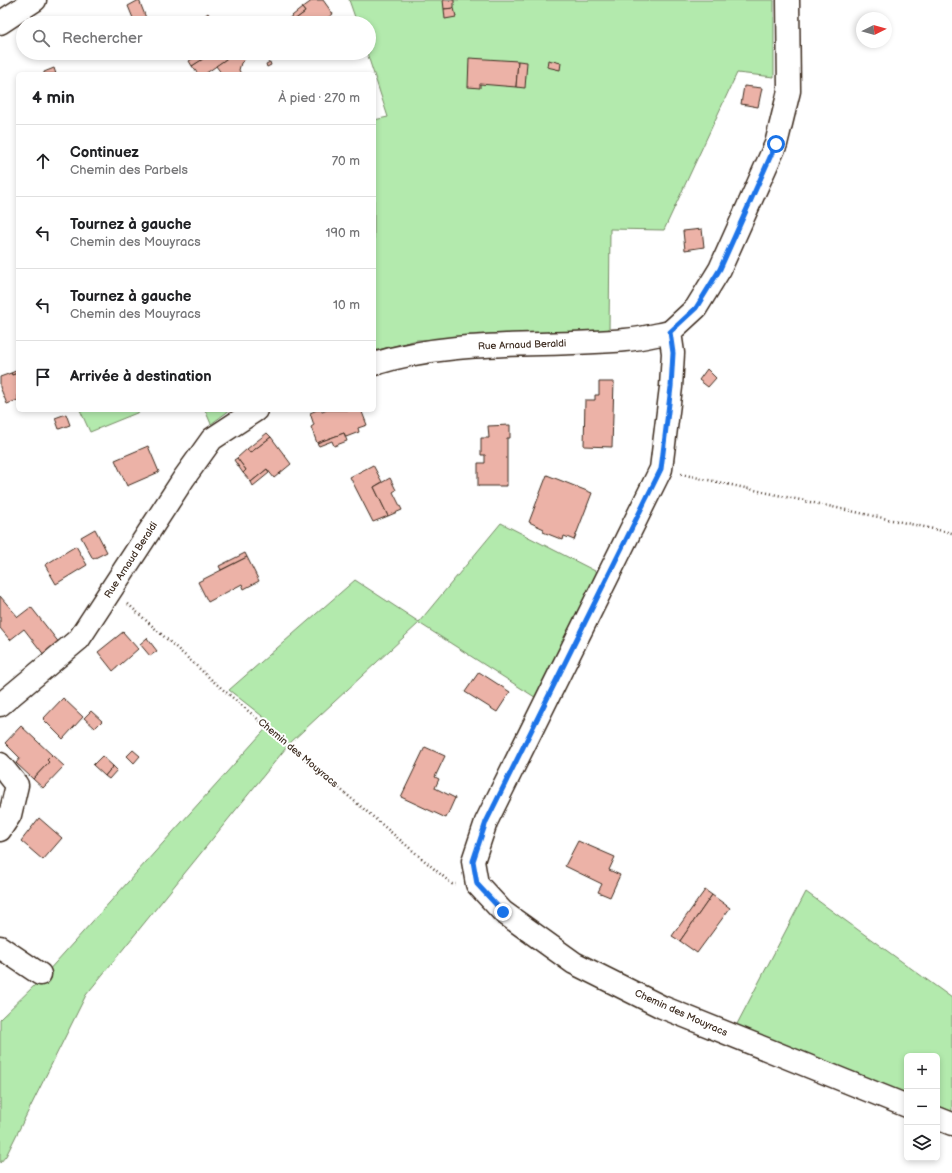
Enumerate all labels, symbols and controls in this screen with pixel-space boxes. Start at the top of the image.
north arrow [856,12,892,48]
search box [16,16,376,60]
icon: search [30,27,52,49]
text: Rechercher [62,29,142,48]
text: 4 min [32,88,75,108]
text: À pied · 270 m [278,90,360,106]
route start [767,135,785,153]
text: Continuez [70,143,139,162]
icon: ahead [32,150,54,172]
text: 70 m [332,153,360,169]
text: Chemin des Parbels [70,162,188,178]
text: Tournez à gauche [70,215,191,234]
icon: left [32,222,54,244]
text: 190 m [326,225,360,241]
text: Chemin des Mouyracs [70,234,201,250]
text: Tournez à gauche [70,287,191,306]
icon: left [32,294,54,316]
text: 10 m [333,297,360,313]
text: Chemin des Mouyracs [70,306,201,322]
street label: Rue Arnaud Beraldi [478,337,566,353]
icon: arrive [32,366,54,388]
text: Arrivée à destination [70,367,212,386]
street label: Rue Arnaud Beraldi [102,520,160,600]
street label: Chemin des Mouyracs [256,716,340,790]
route end [494,903,512,921]
street label: Chemin des Mouyracs [633,987,729,1039]
map controls [904,1053,940,1161]
button: + [904,1053,940,1089]
button: − [904,1089,940,1125]
button: layers [904,1125,940,1161]

